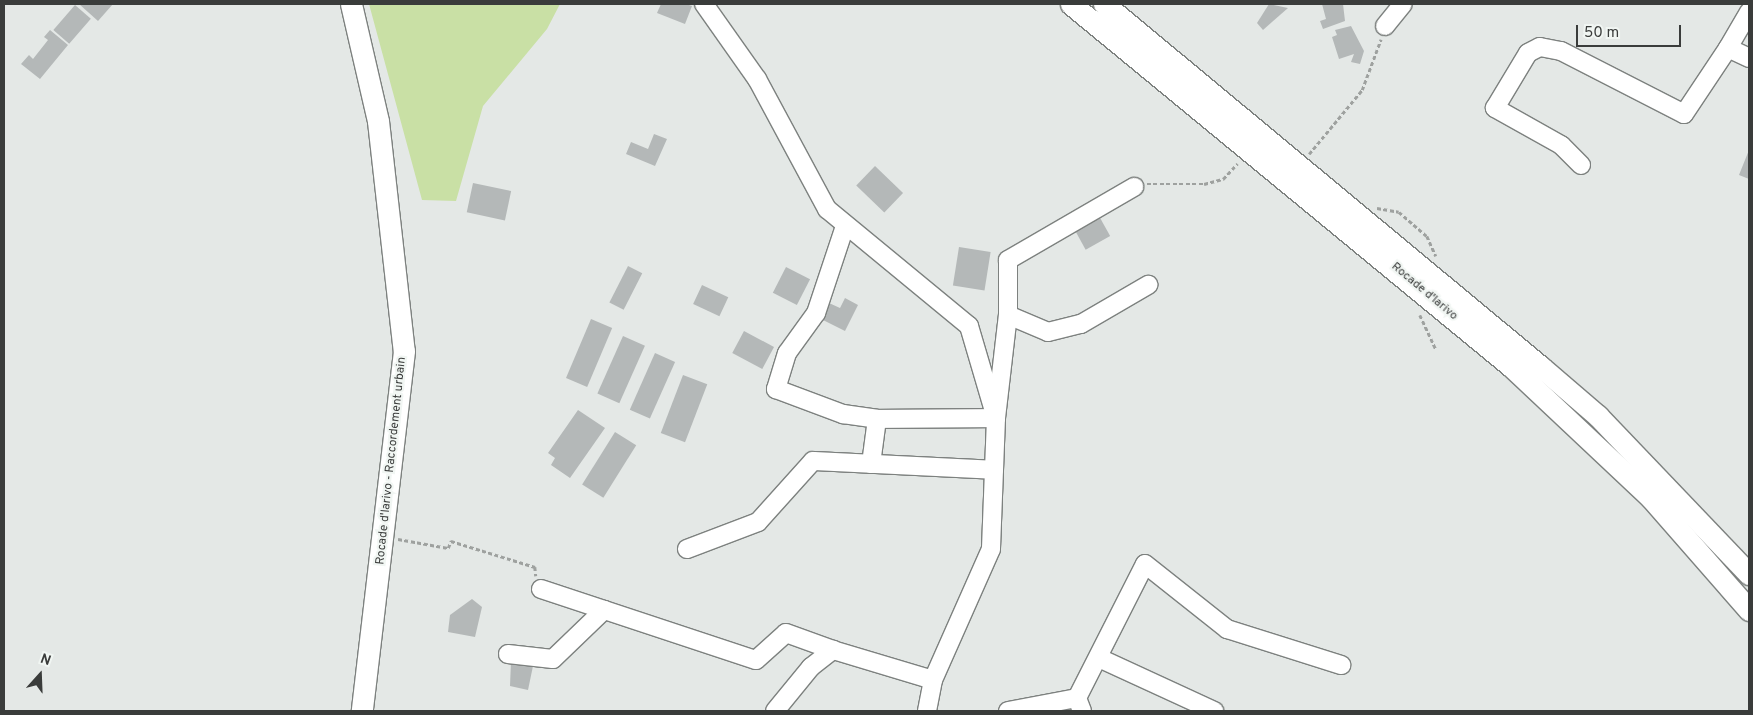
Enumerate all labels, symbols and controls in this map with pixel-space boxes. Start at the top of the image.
scale bar [1578,15,1683,47]
text: 50 m [1584,24,1619,43]
street label: Rocade d'Iarivo [1388,260,1460,324]
street label: Rocade d'Iarivo - Raccordement urbain [374,356,410,566]
north arrow [15,650,65,700]
text: N [38,651,53,670]

